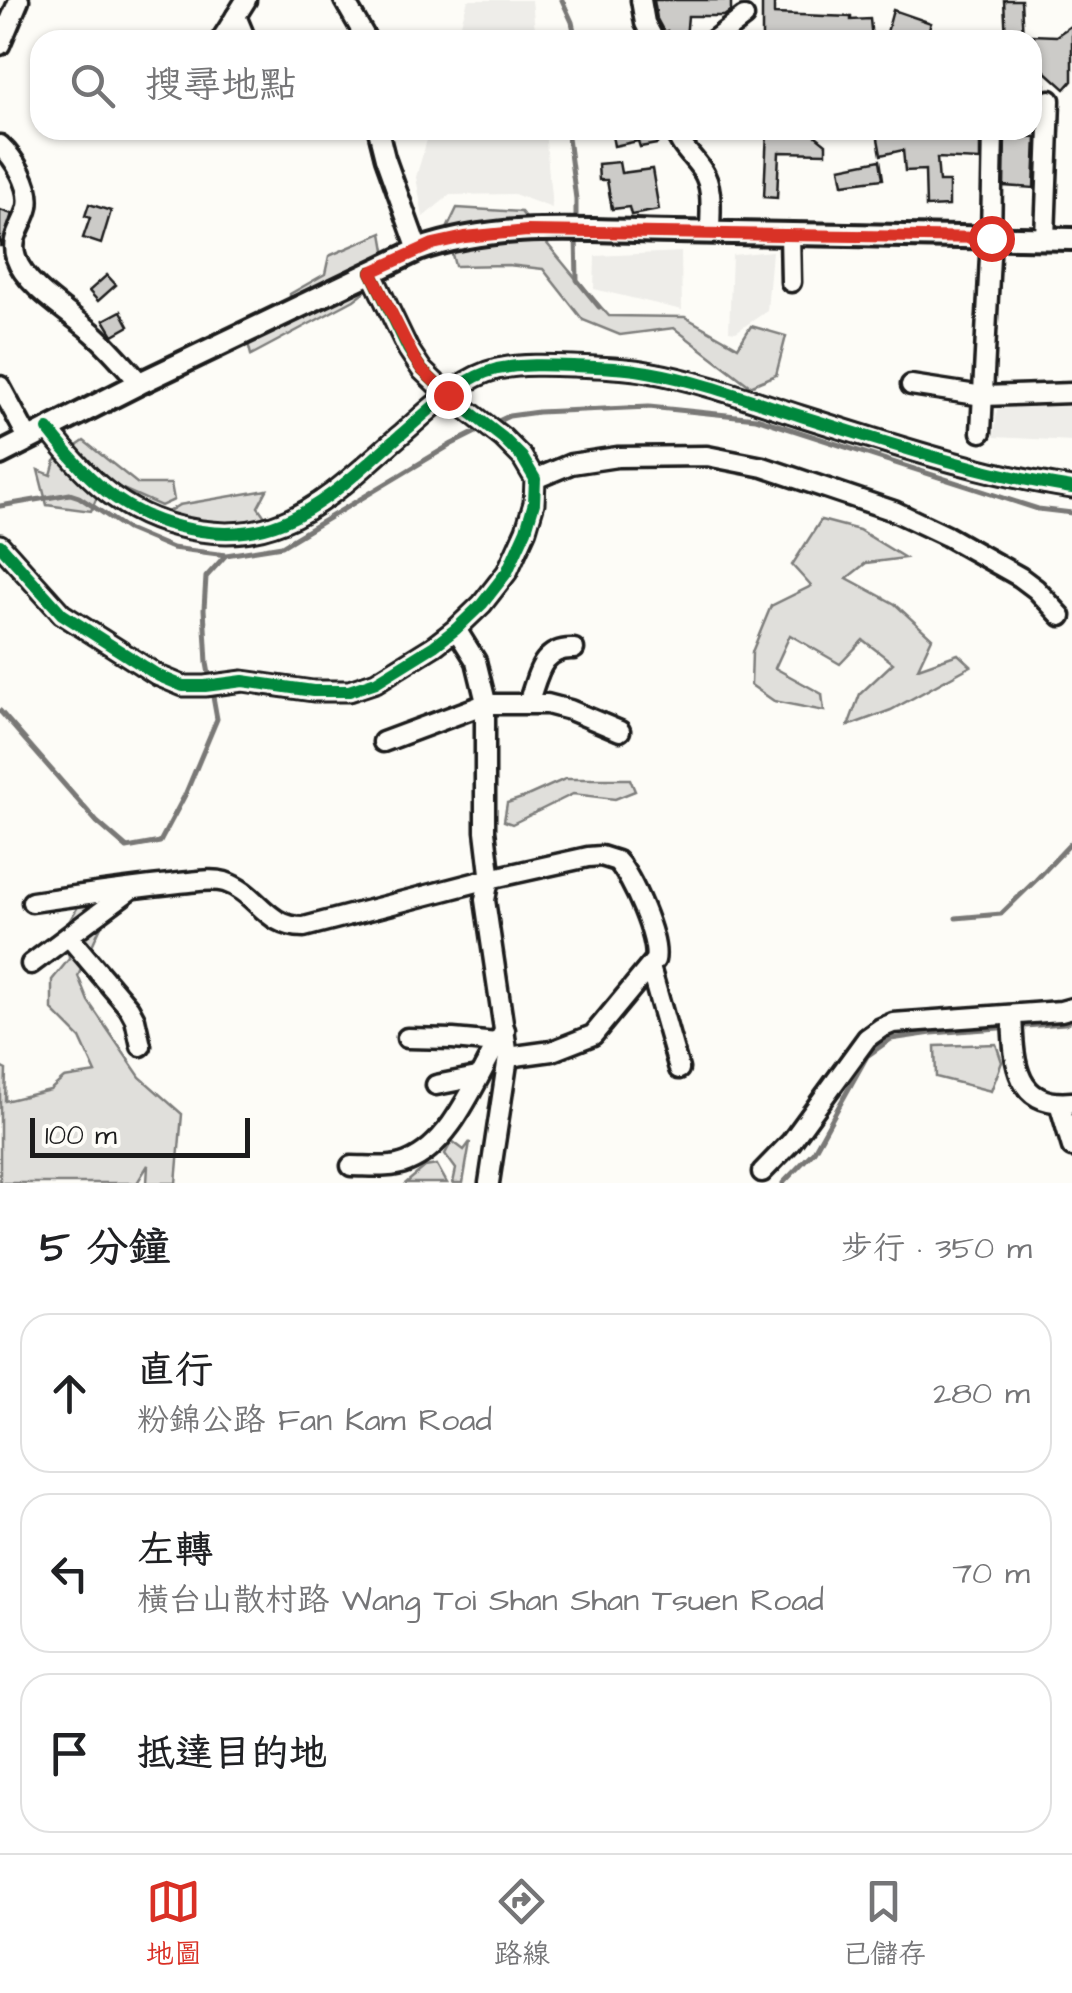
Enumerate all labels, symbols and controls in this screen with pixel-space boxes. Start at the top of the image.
search box [30,30,1042,140]
icon: search [65,58,120,113]
text: 搜尋地點 [145,60,297,112]
route start [969,216,1015,262]
route end [426,373,472,419]
scale bar [30,1113,250,1158]
text: 100 m [45,1116,117,1155]
text: 5 分鐘 [40,1220,171,1278]
text: 步行 · 350 m [841,1226,1032,1271]
text: 直行 [137,1345,213,1397]
icon: ahead [42,1366,97,1421]
text: 280 m [933,1371,1030,1416]
text: 粉錦公路 Fan Kam Road [137,1398,492,1443]
text: 左轉 [137,1525,213,1577]
icon: left [42,1546,97,1601]
text: 70 m [952,1551,1030,1596]
text: 橫台山散村路 Wang Toi Shan Shan Tsuen Road [137,1578,824,1623]
icon: arrive [42,1726,97,1781]
text: 抵達目的地 [137,1728,327,1780]
tab: 地圖 [146,1874,202,1974]
tab: 路線 [494,1874,550,1974]
tab: 已儲存 [842,1874,926,1974]

